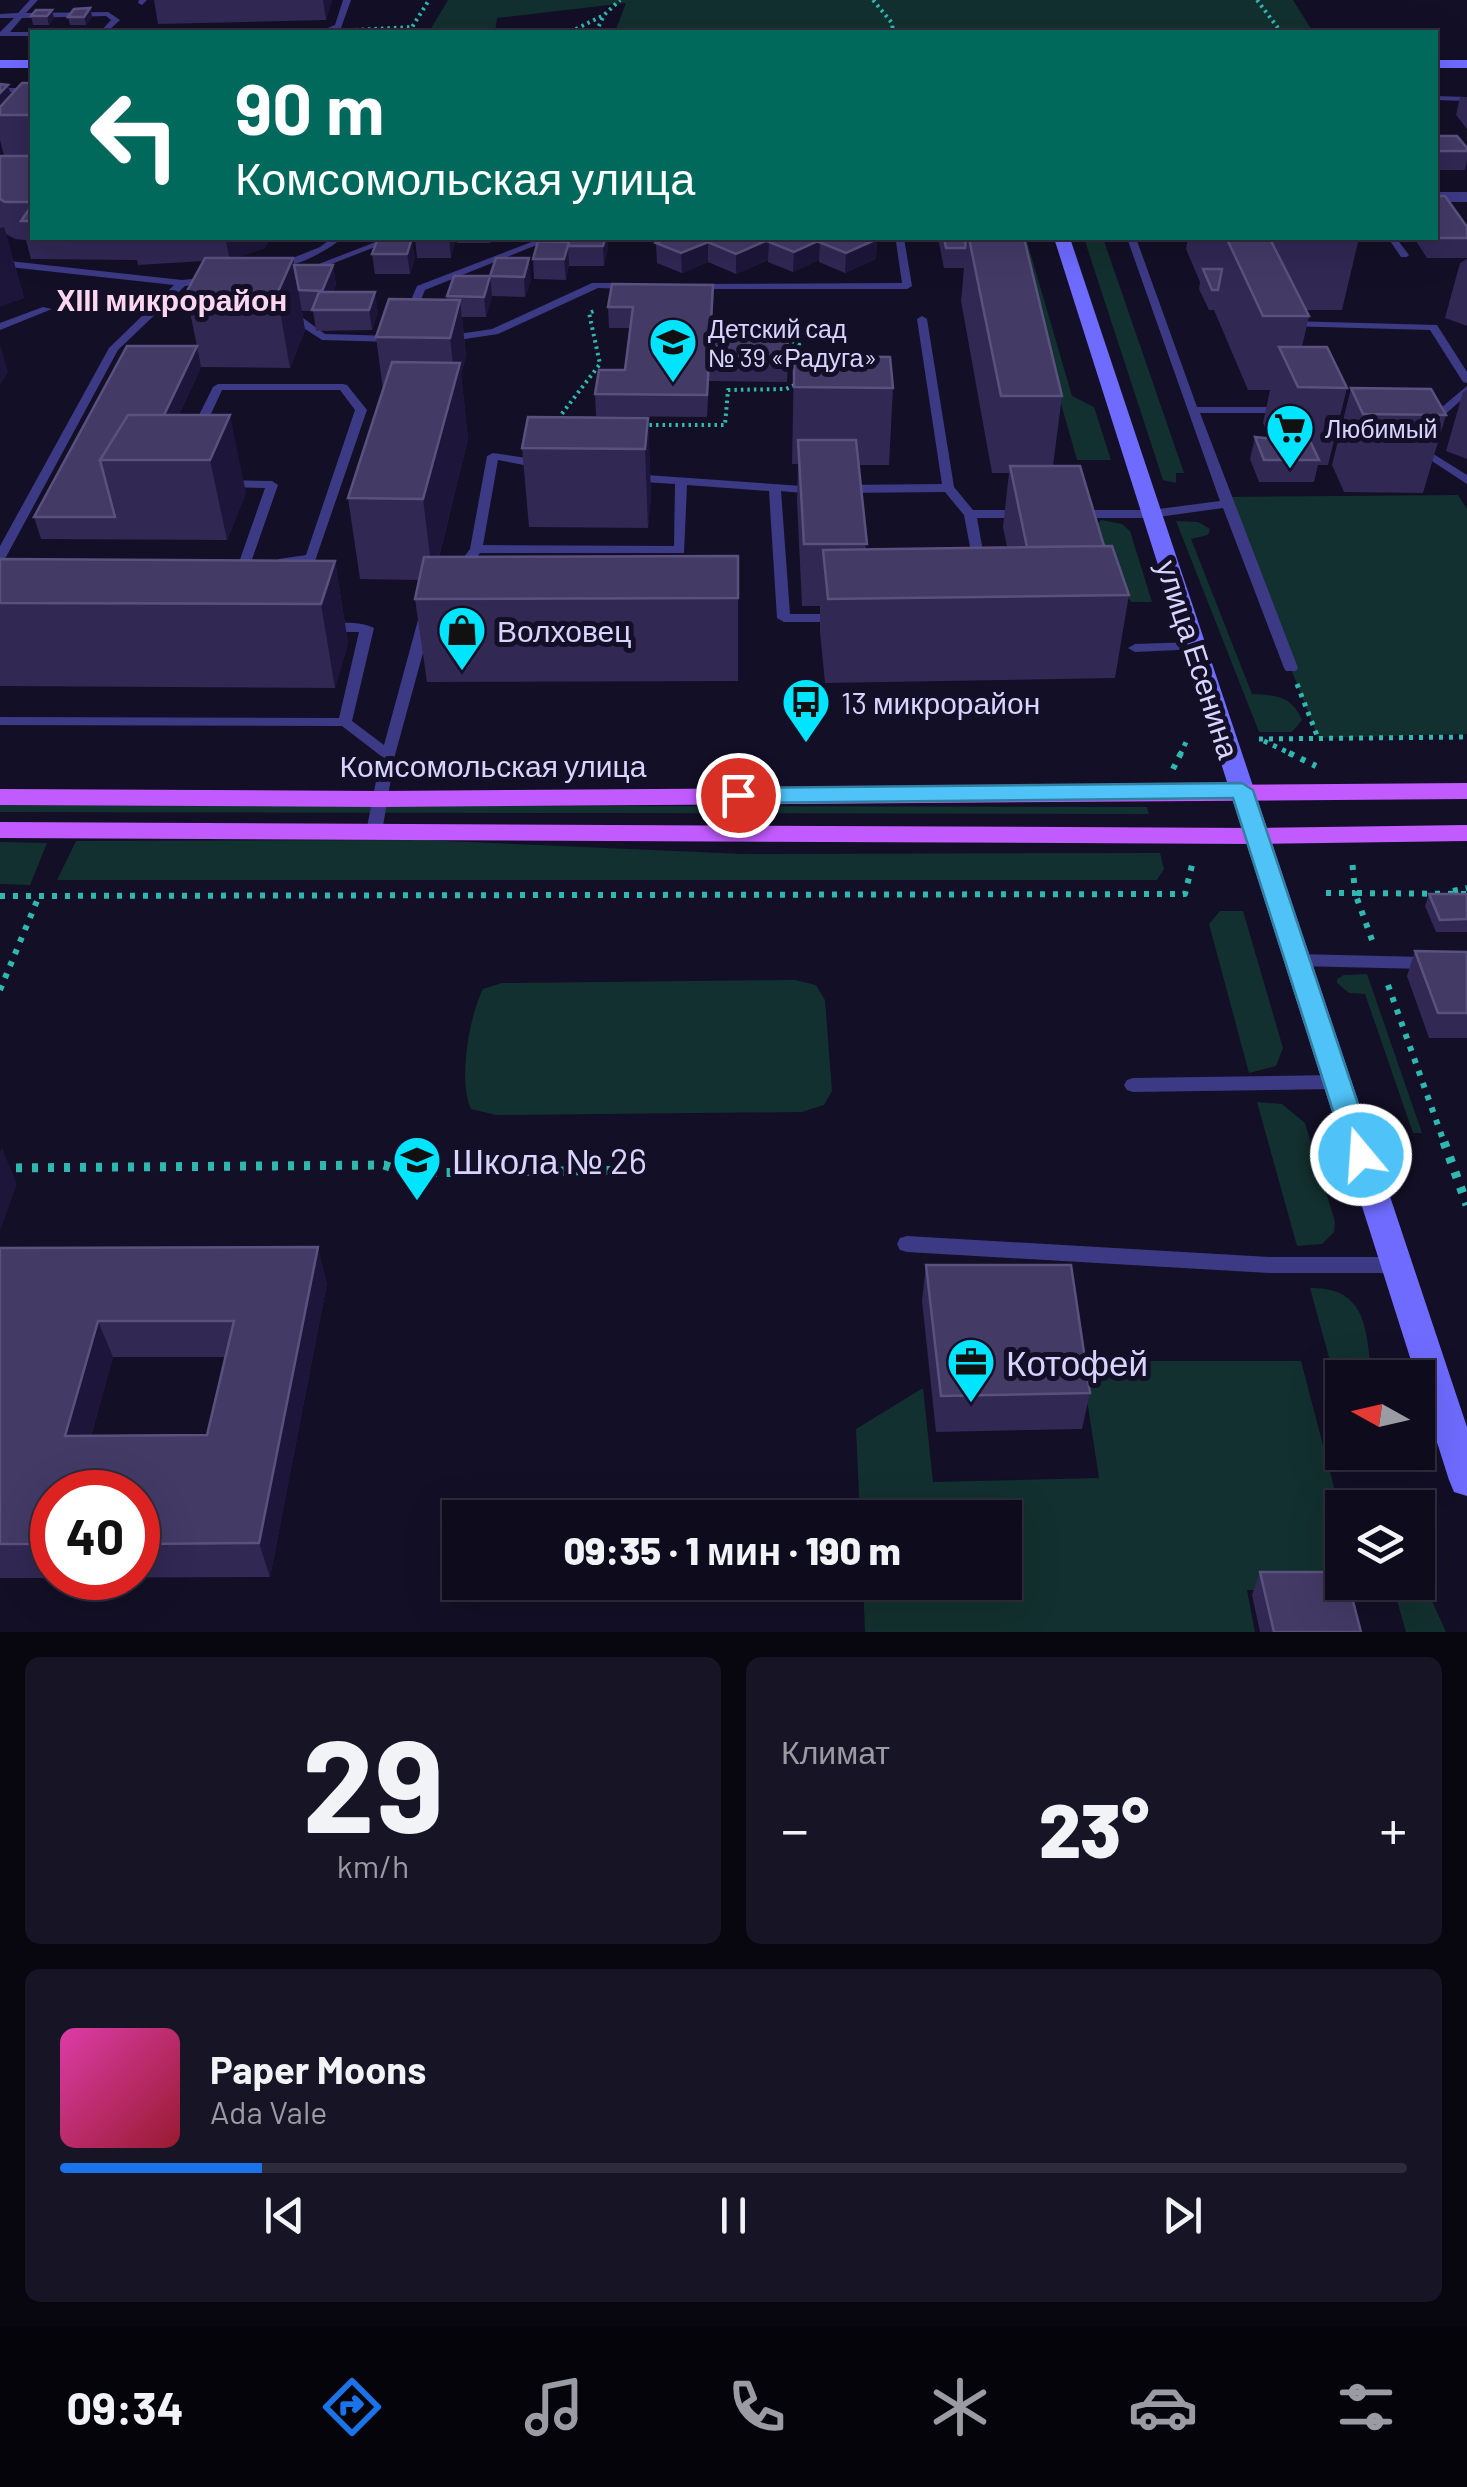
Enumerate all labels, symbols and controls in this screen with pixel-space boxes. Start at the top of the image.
text: 90 m [235,65,385,149]
icon: left [70,70,200,200]
text: Комсомольская улица [235,150,695,204]
district label: XIII микрорайон [57,281,287,317]
place label: Детский сад № 39 «Радуга» [708,313,877,372]
school or university icon: Детский сад № 39 «Радуга» [647,316,699,384]
supermarket icon: Любимый [1264,402,1316,470]
place label: Любимый [1325,413,1438,443]
street label: улица Есенина [1150,555,1248,763]
shop icon: Волховец [436,604,488,672]
place label: Волховец [497,612,631,648]
bus stop icon: 13 микрорайон [780,676,832,744]
place label: 13 микрорайон [841,684,1040,720]
street label: Комсомольская улица [340,747,647,783]
pin [696,753,781,838]
icon: arrive [711,768,766,823]
position arrow [1309,1103,1413,1207]
school or university icon: Школа № 26 [391,1134,443,1202]
place label: Школа № 26 [452,1139,647,1181]
office icon: Котофей [945,1336,997,1404]
place label: Котофей [1006,1341,1148,1383]
north arrow [1325,1360,1435,1470]
map controls [1325,1360,1435,1600]
speed limit sign: 40 [30,1470,160,1600]
button: layers [1325,1490,1435,1600]
text: 09:35 · 1 мин · 190 m [563,1527,901,1573]
text: 29 [302,1703,444,1859]
text: Климат [781,1732,890,1770]
text: 23° [1039,1783,1149,1873]
text: − [781,1795,809,1861]
text: + [1379,1795,1407,1861]
text: km/h [337,1846,409,1884]
text: Paper Moons [210,2046,426,2092]
text: Ada Vale [210,2092,327,2130]
icon: previous [257,2188,312,2243]
icon: pause [706,2188,761,2243]
icon: next [1155,2188,1210,2243]
icon: directions [317,2372,387,2442]
icon: music [519,2372,589,2442]
icon: phone [722,2372,792,2442]
icon: climate [925,2372,995,2442]
icon: car [1128,2372,1198,2442]
icon: filters [1331,2372,1401,2442]
text: 09:34 [66,2380,184,2434]

